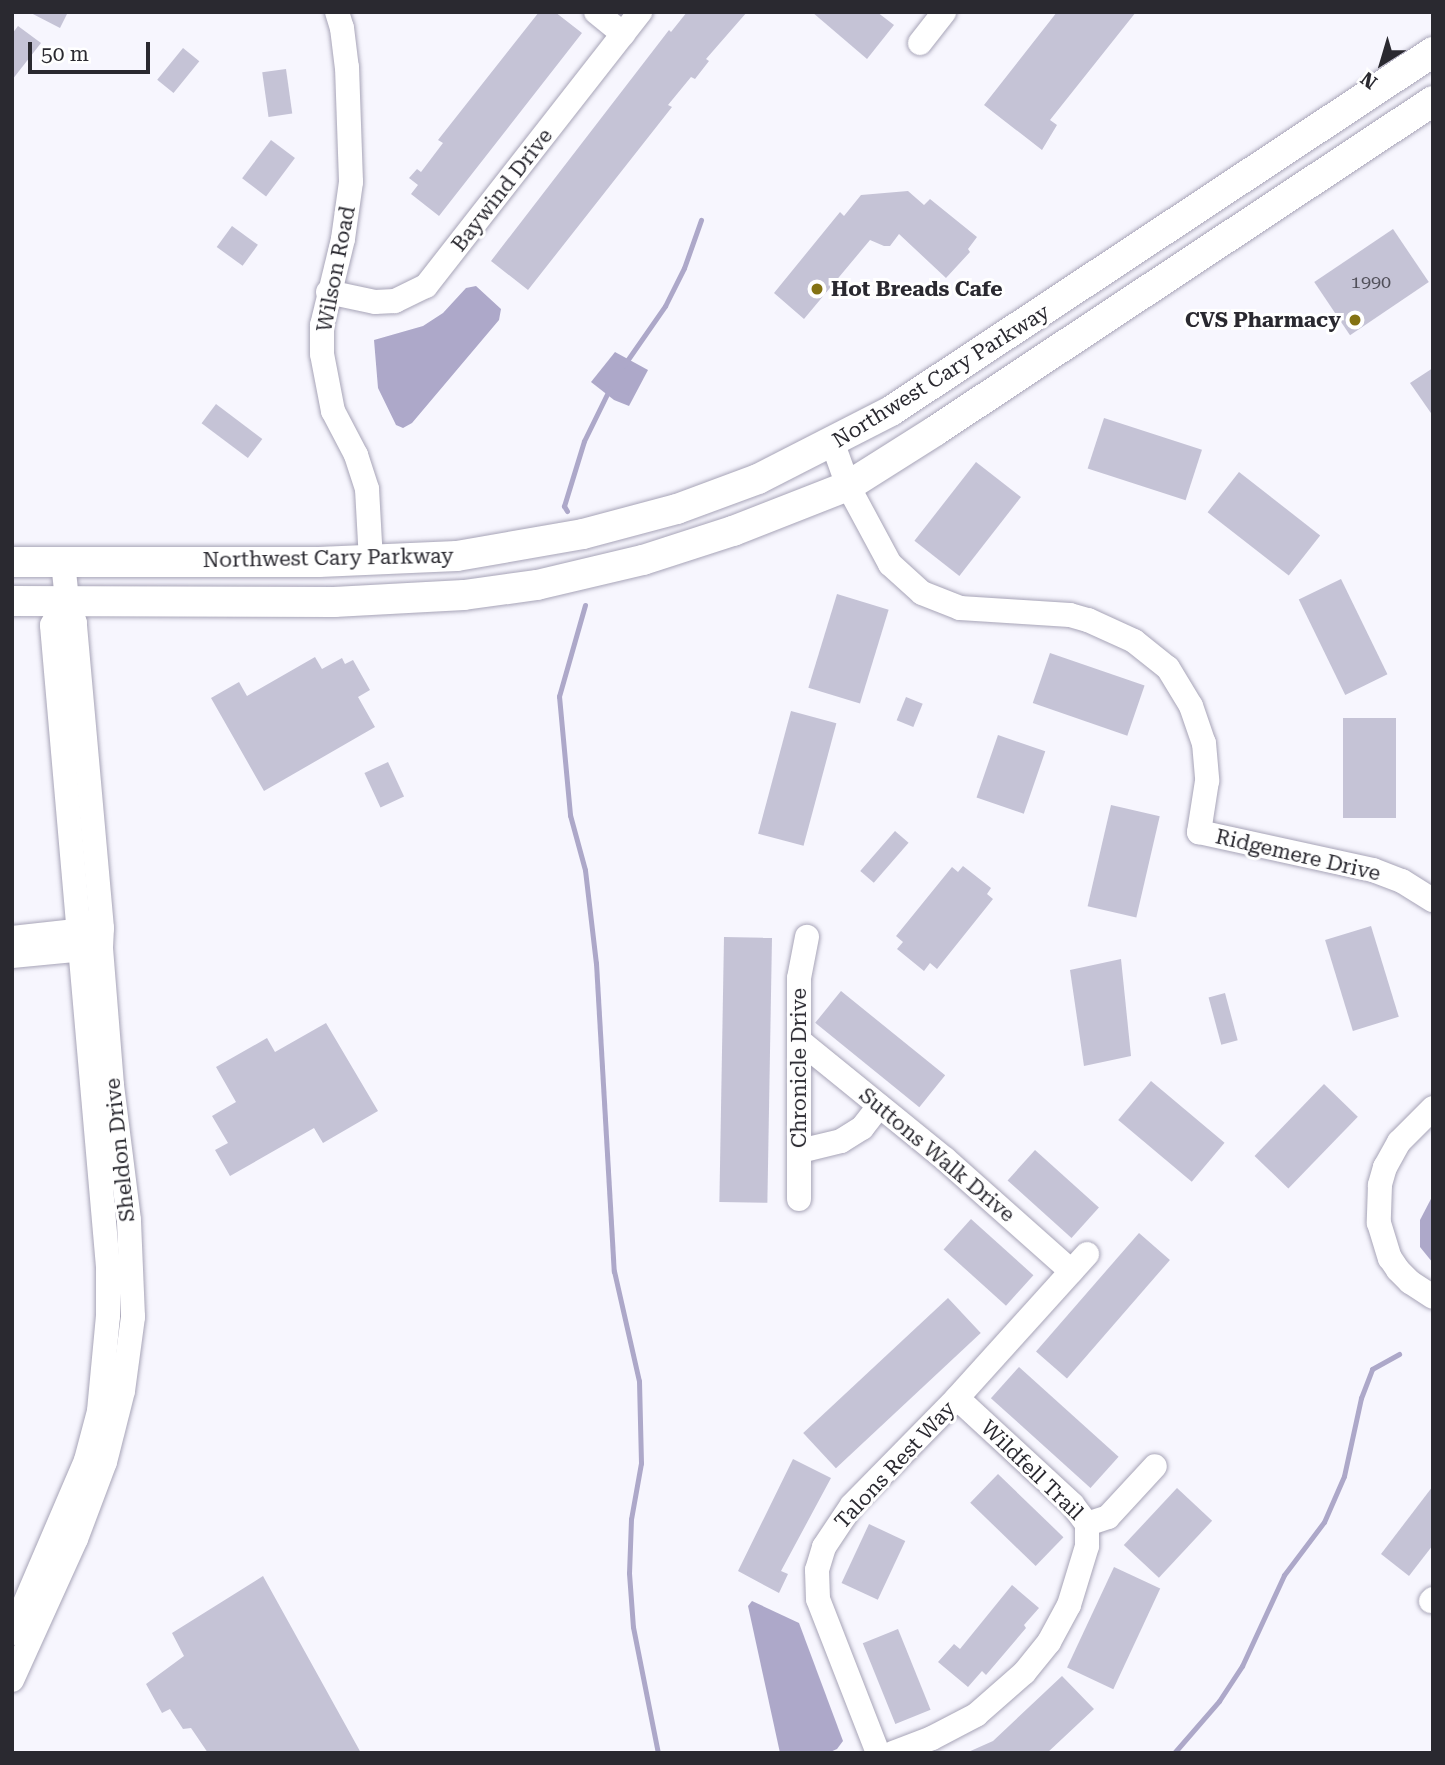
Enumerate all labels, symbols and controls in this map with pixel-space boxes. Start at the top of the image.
scale bar [32,28,154,72]
north arrow [1347,28,1417,98]
text: 50 m [41,42,89,66]
text: N [1356,67,1382,94]
street label: Baywind Drive [446,124,558,256]
street label: Wilson Road [311,204,361,334]
house number: 1990 [1351,271,1391,293]
place label: Hot Breads Cafe [831,276,1003,302]
marker: Hot Breads Cafe [809,281,825,297]
street label: Northwest Cary Parkway [828,299,1054,453]
place label: CVS Pharmacy [1185,307,1341,333]
marker: CVS Pharmacy [1347,312,1363,328]
street label: Northwest Cary Parkway [202,543,454,573]
street label: Ridgemere Drive [1213,824,1383,886]
street label: Chronicle Drive [786,988,812,1148]
street label: Sheldon Drive [100,1077,140,1223]
street label: Suttons Walk Drive [854,1083,1020,1227]
street label: Talons Rest Way [830,1396,960,1534]
street label: Wildfell Trail [976,1415,1088,1525]

